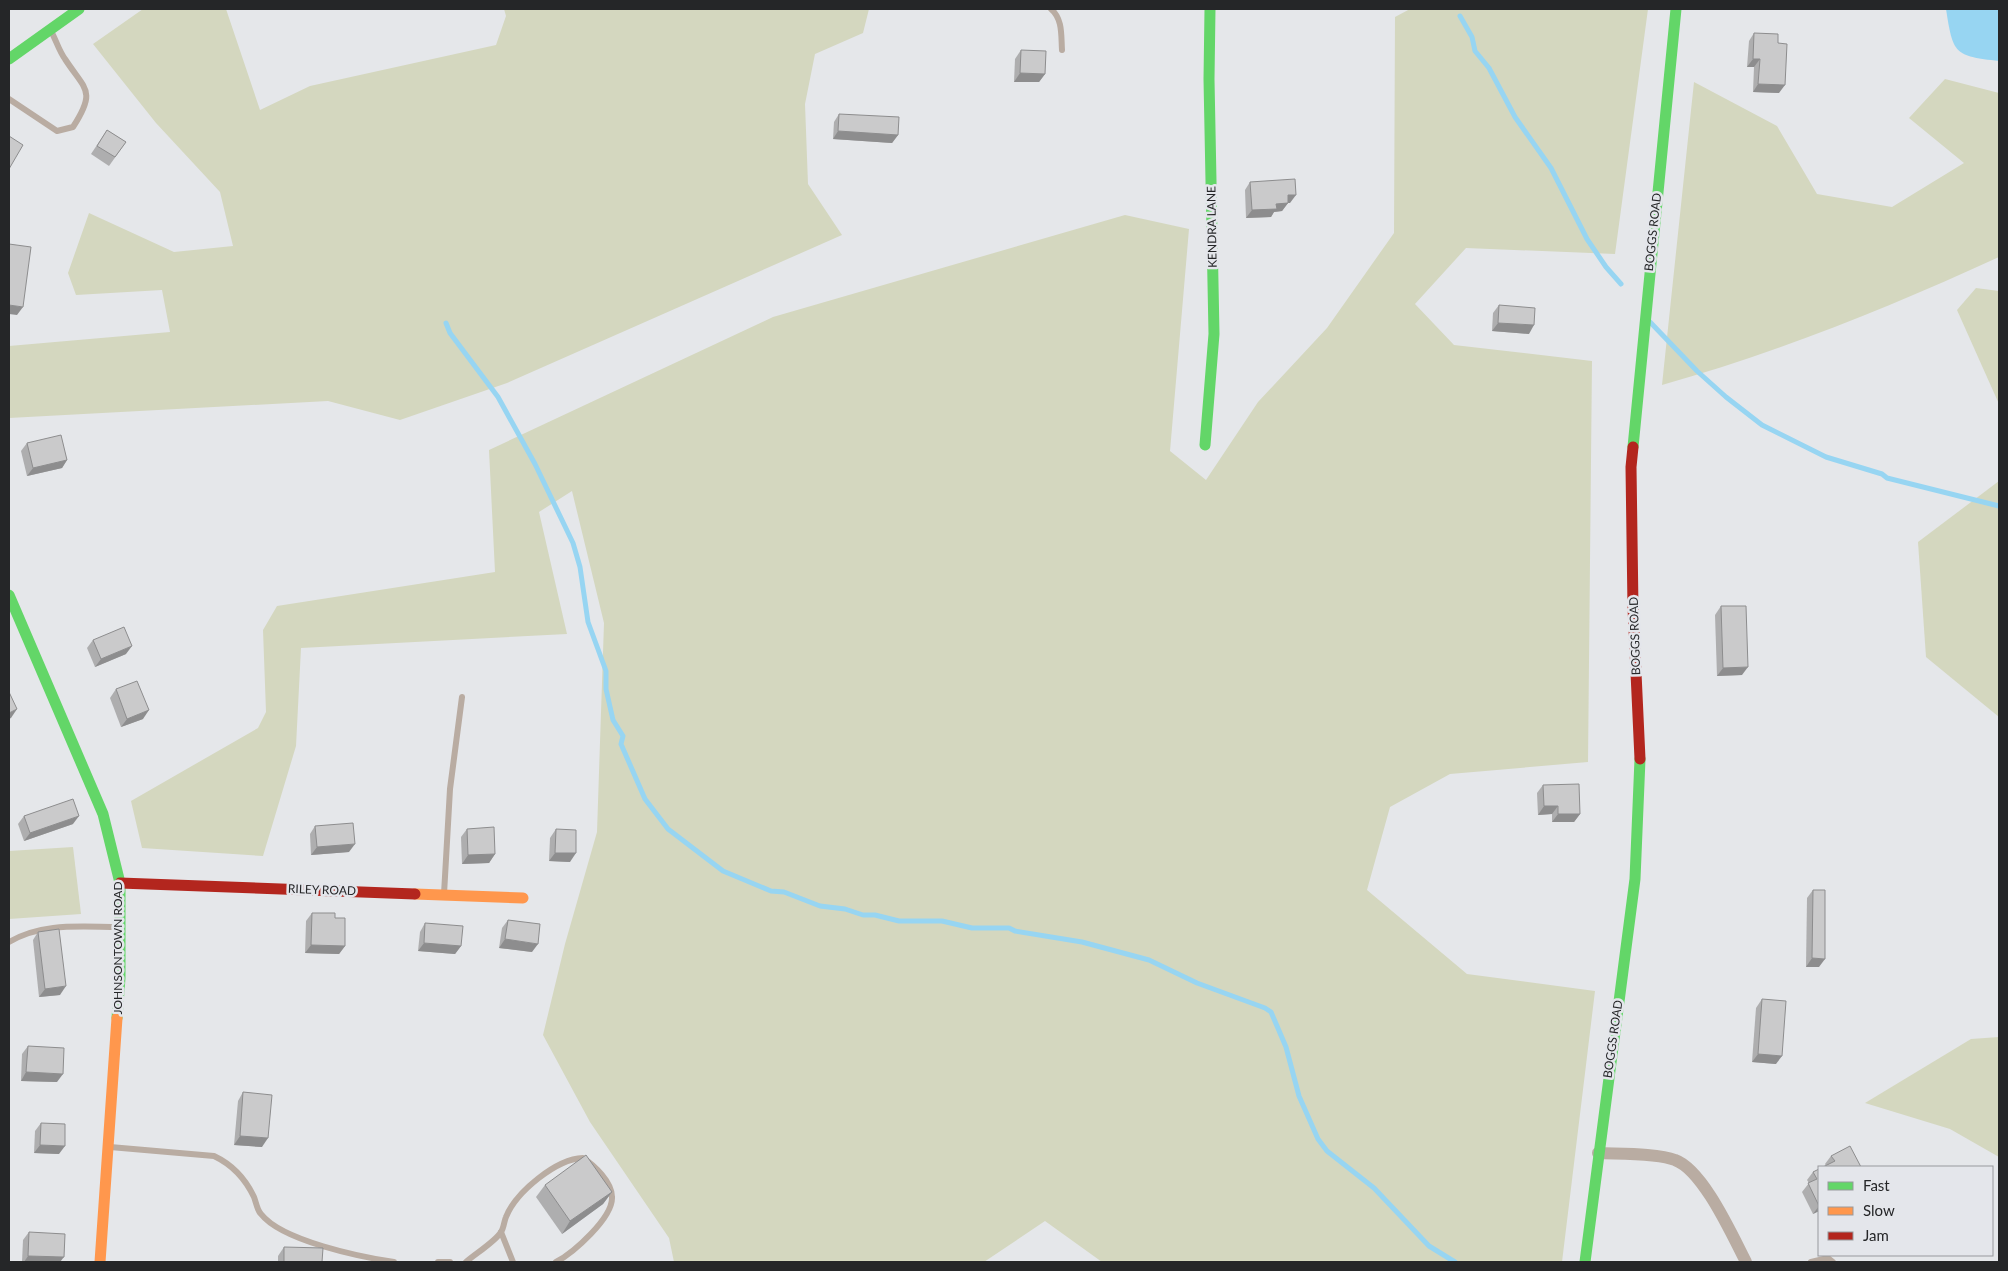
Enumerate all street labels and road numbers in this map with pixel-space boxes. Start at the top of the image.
street label: KENDRA LANE [1203,186,1220,268]
street label: BOGGS ROAD [1641,192,1664,272]
street label: BOGGS ROAD [1626,597,1643,676]
street label: JOHNSONTOWN ROAD [110,881,125,1015]
street label: RILEY ROAD [288,881,356,898]
street label: BOGGS ROAD [1600,999,1625,1079]

